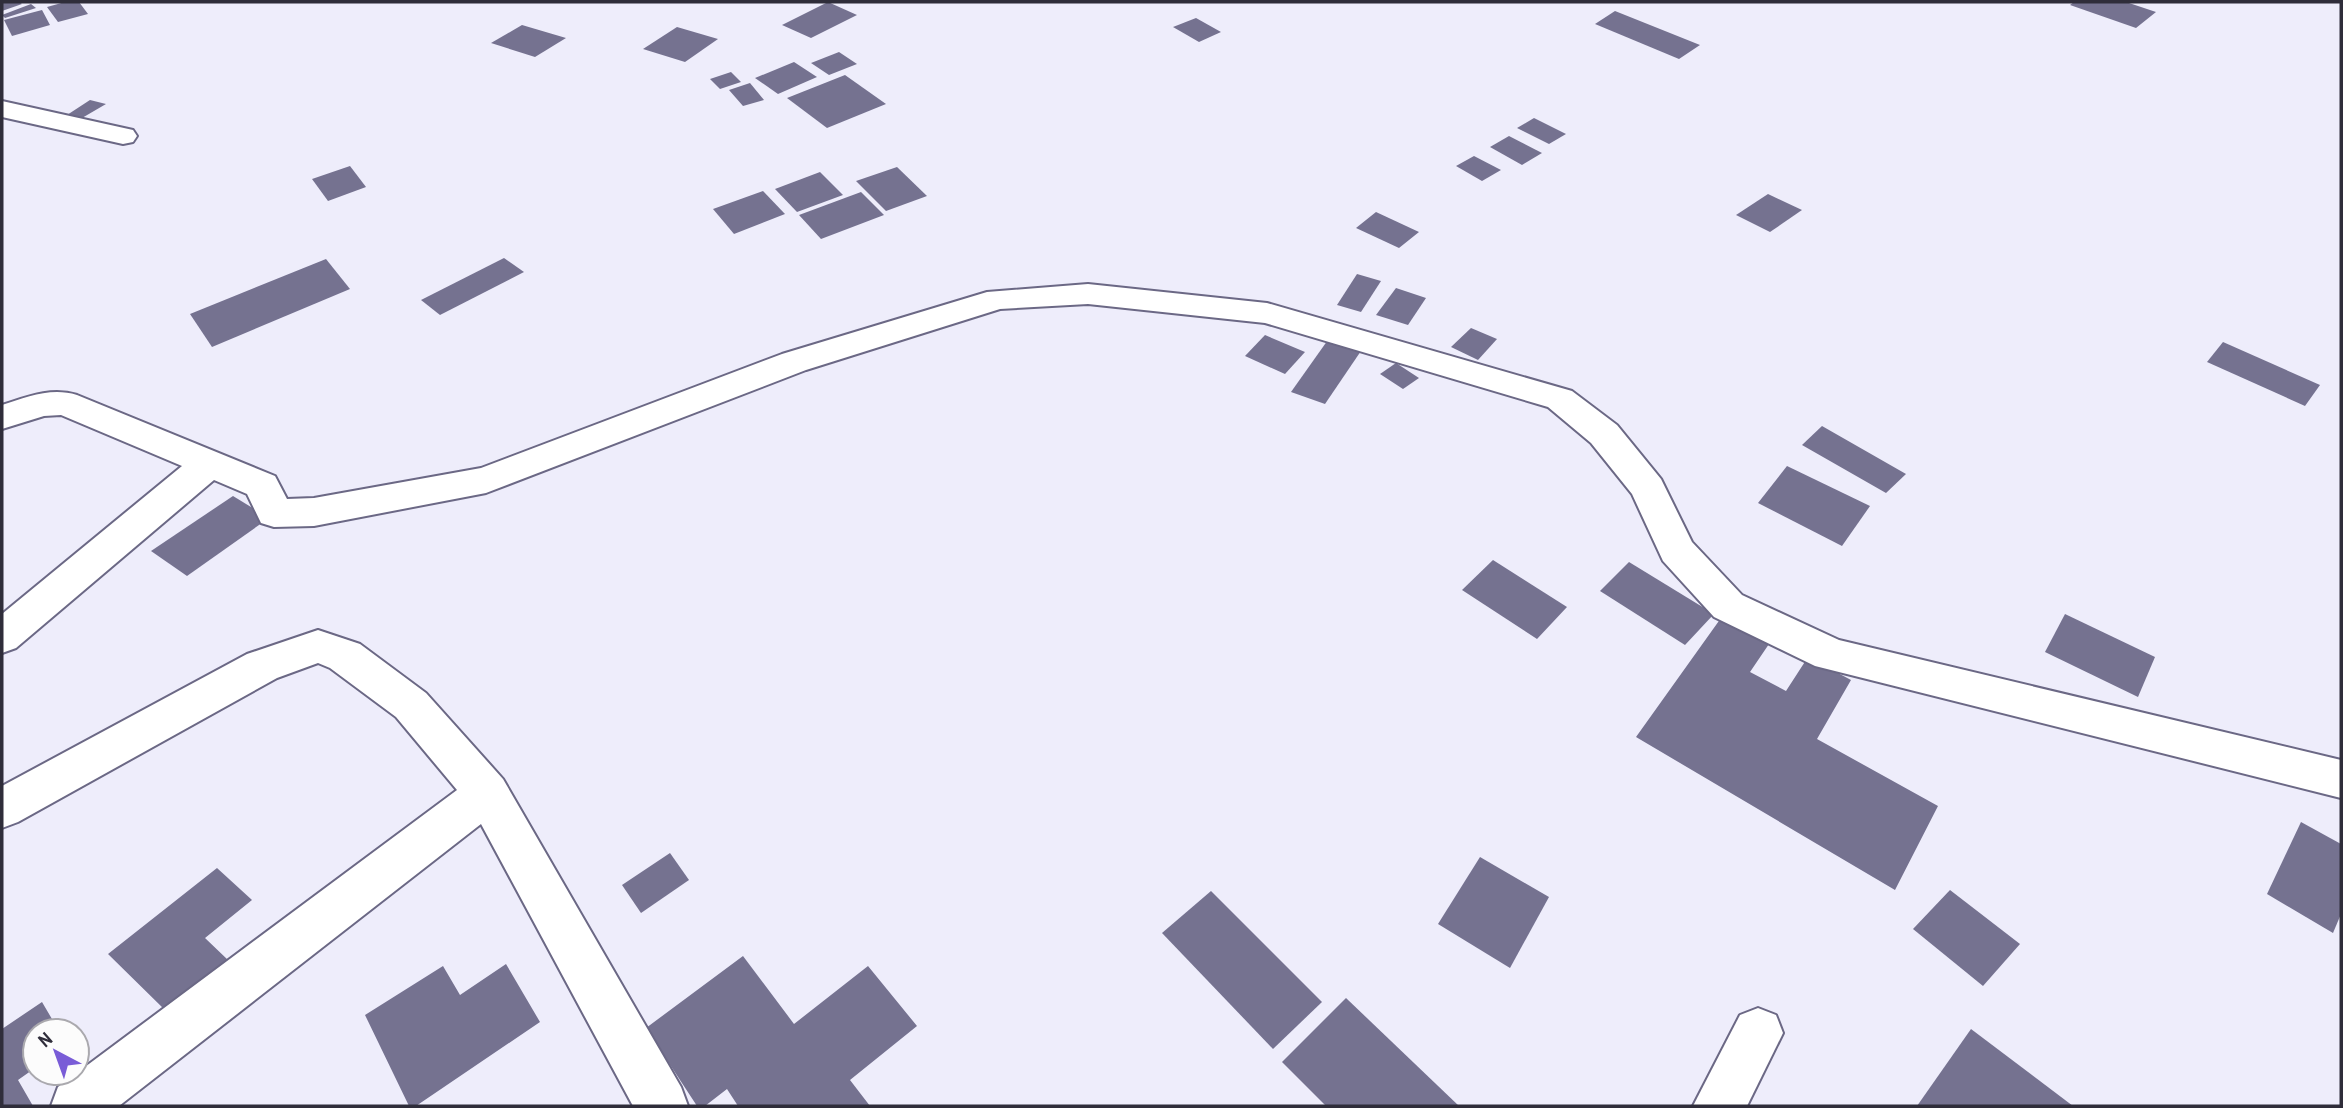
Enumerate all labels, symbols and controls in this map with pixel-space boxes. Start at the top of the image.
north arrow [21,1017,91,1087]
text: N [32,1026,58,1053]

